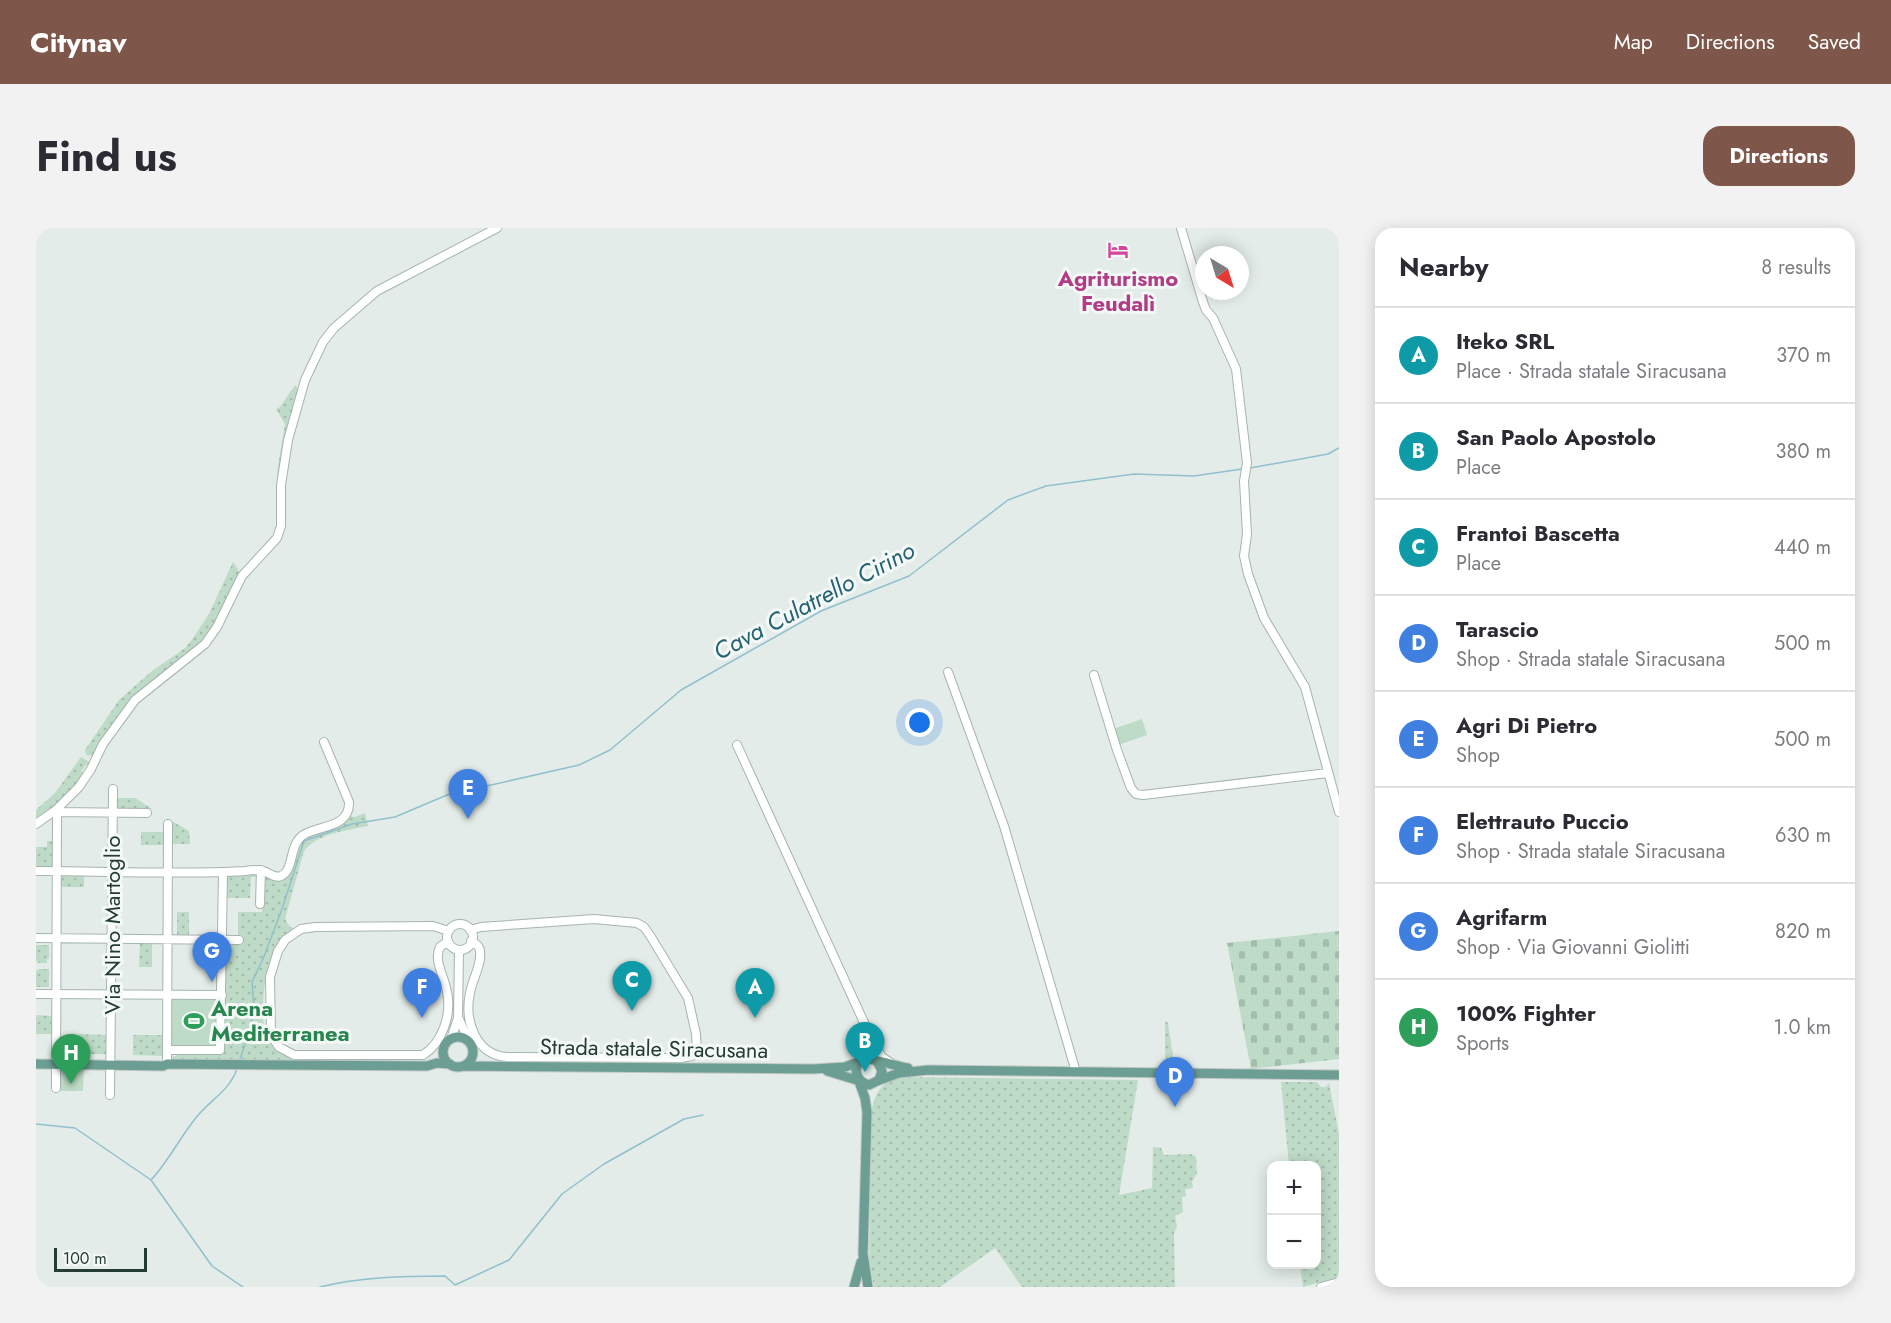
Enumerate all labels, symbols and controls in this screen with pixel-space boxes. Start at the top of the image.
text: Citynav [30,22,127,63]
text: Map [1614,27,1653,57]
text: Directions [1686,27,1775,57]
text: Saved [1808,27,1861,57]
text: Find us [36,126,177,187]
button: Directions [1703,126,1855,186]
hotel icon: Agriturismo Feudalì [1106,238,1130,262]
north arrow [1195,246,1249,300]
text: Nearby [1399,248,1488,286]
text: 8 results [1761,253,1831,282]
place label: Agriturismo Feudalì [1057,262,1178,319]
text: Iteko SRL [1456,325,1554,357]
text: A [1411,341,1426,370]
text: 370 m [1776,341,1831,370]
text: Place · Strada statale Siracusana [1456,357,1727,386]
text: San Paolo Apostolo [1456,421,1656,453]
text: B [1412,437,1425,466]
text: 380 m [1776,437,1831,466]
text: Place [1456,453,1501,482]
text: Frantoi Bascetta [1456,517,1620,549]
water label: Cava Culatrello Cirino [707,533,921,668]
text: C [1411,533,1426,562]
text: 440 m [1774,533,1831,562]
text: Place [1456,549,1501,578]
text: Tarascio [1456,613,1539,645]
text: D [1411,629,1426,658]
text: 500 m [1774,629,1831,658]
text: Shop · Strada statale Siracusana [1456,645,1725,674]
your location [905,708,934,737]
text: Agri Di Pietro [1456,709,1597,741]
text: E [1412,725,1425,754]
text: 500 m [1774,725,1831,754]
text: Shop [1456,741,1500,770]
pin: E [448,770,488,819]
text: Elettrauto Puccio [1456,805,1629,837]
text: F [1413,821,1424,850]
text: 630 m [1775,821,1831,850]
street label: Via Nino Martoglio [96,836,128,1014]
text: Shop · Strada statale Siracusana [1456,837,1725,866]
text: Agrifarm [1456,901,1547,933]
text: G [1410,917,1427,946]
text: 820 m [1775,917,1831,946]
pin: G [192,932,231,982]
text: Shop · Via Giovanni Giolitti [1456,933,1690,962]
pin: C [612,962,652,1011]
pin: F [402,968,442,1018]
pin: A [736,968,774,1018]
place label: Arena Mediterranea [210,992,350,1049]
text: 100% Fighter [1456,997,1596,1029]
sports icon: Arena Mediterranea [182,1009,206,1033]
text: H [1411,1013,1426,1042]
text: 1.0 km [1774,1013,1831,1042]
pin: B [846,1022,884,1072]
text: Sports [1456,1029,1509,1058]
street label: Strada statale Siracusana [540,1030,768,1066]
pin: H [51,1034,90,1084]
pin: D [1156,1058,1194,1107]
map controls [1267,1161,1321,1269]
button: + [1267,1161,1321,1215]
button: − [1267,1215,1321,1269]
scale bar [54,1245,147,1272]
text: 100 m [63,1247,107,1270]

